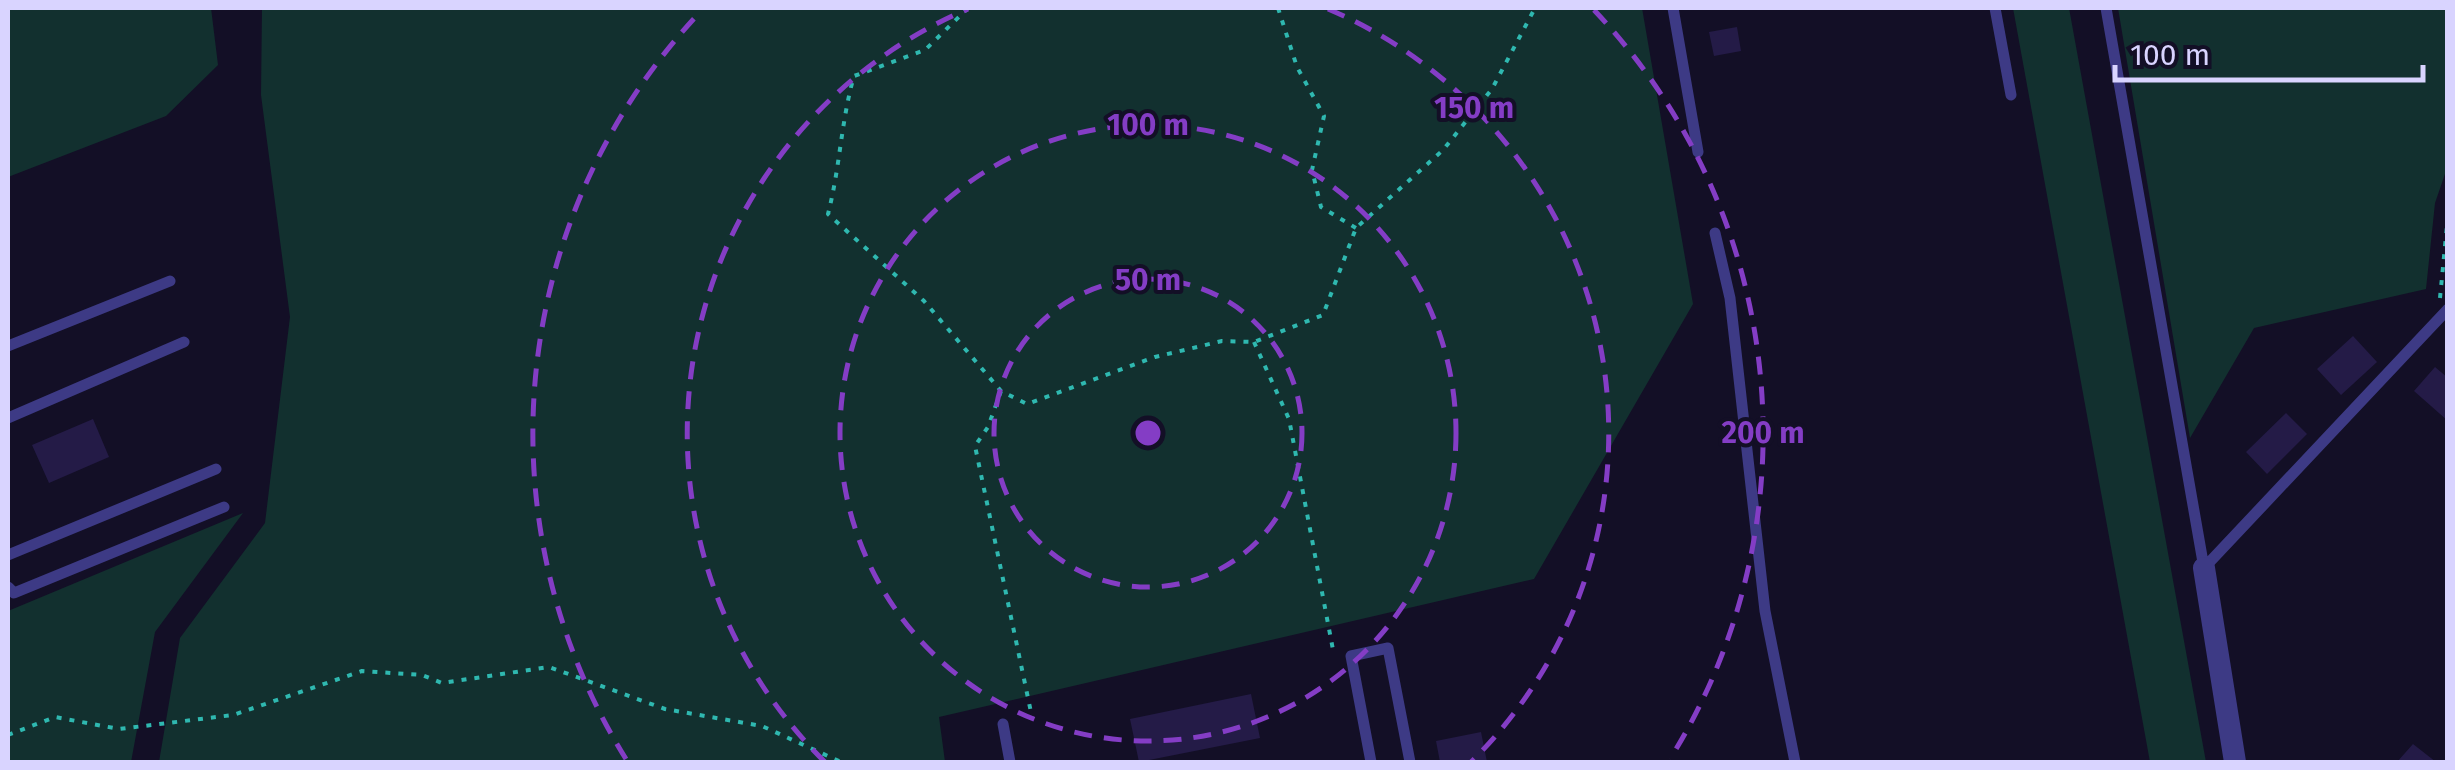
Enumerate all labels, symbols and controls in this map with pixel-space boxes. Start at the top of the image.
scale bar [2115,20,2422,82]
text: 100 m [2130,37,2210,73]
text: 150 m [1434,90,1514,126]
text: 100 m [1107,107,1189,143]
text: 50 m [1115,262,1181,298]
centre of rings [1130,415,1166,451]
text: 200 m [1721,415,1805,451]

